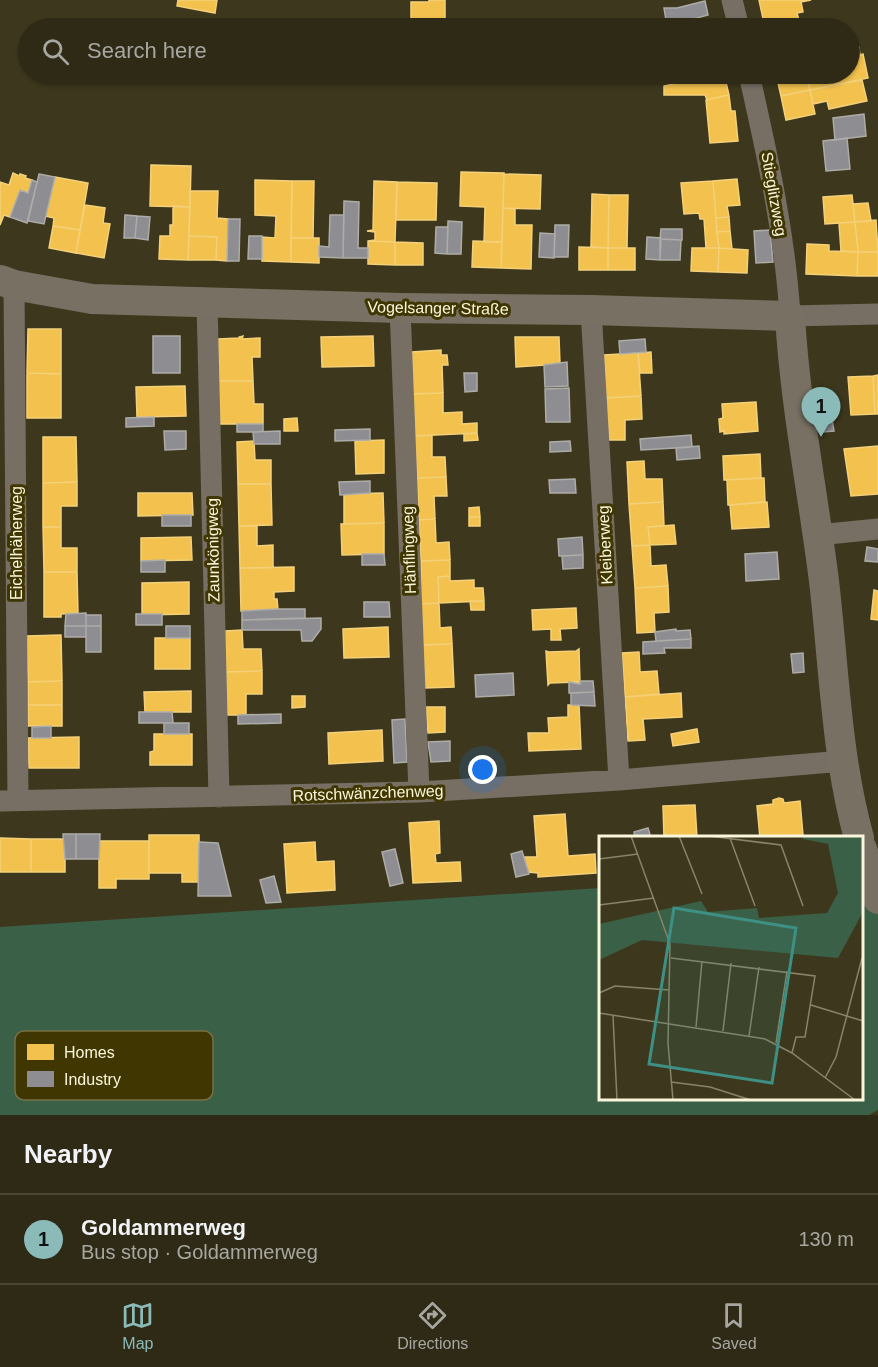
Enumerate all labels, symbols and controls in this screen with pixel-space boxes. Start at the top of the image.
search box [18,18,860,84]
icon: search [39,35,72,68]
text: Search here [87,38,207,63]
street label: Stieglitzweg [758,150,790,238]
street label: Vogelsanger Straße [367,298,509,318]
pin: 1 [802,388,840,437]
street label: Eichelhäherweg [8,486,25,600]
street label: Zaunkönigweg [204,498,222,602]
street label: Kleiberweg [594,505,616,585]
street label: Hänflingweg [399,506,419,594]
your location [468,755,497,784]
street label: Rotschwänzchenweg [292,782,444,804]
inset map [599,836,863,1100]
legend [15,1031,213,1100]
text: Homes [64,1044,115,1061]
text: Industry [64,1071,121,1088]
text: Nearby [24,1139,112,1169]
text: Goldammerweg [81,1215,246,1240]
text: 1 [38,1228,49,1250]
text: 130 m [798,1228,854,1250]
text: Bus stop · Goldammerweg [81,1241,318,1263]
tab: Map [121,1299,154,1353]
tab: Directions [397,1299,468,1353]
tab: Saved [711,1299,757,1353]

